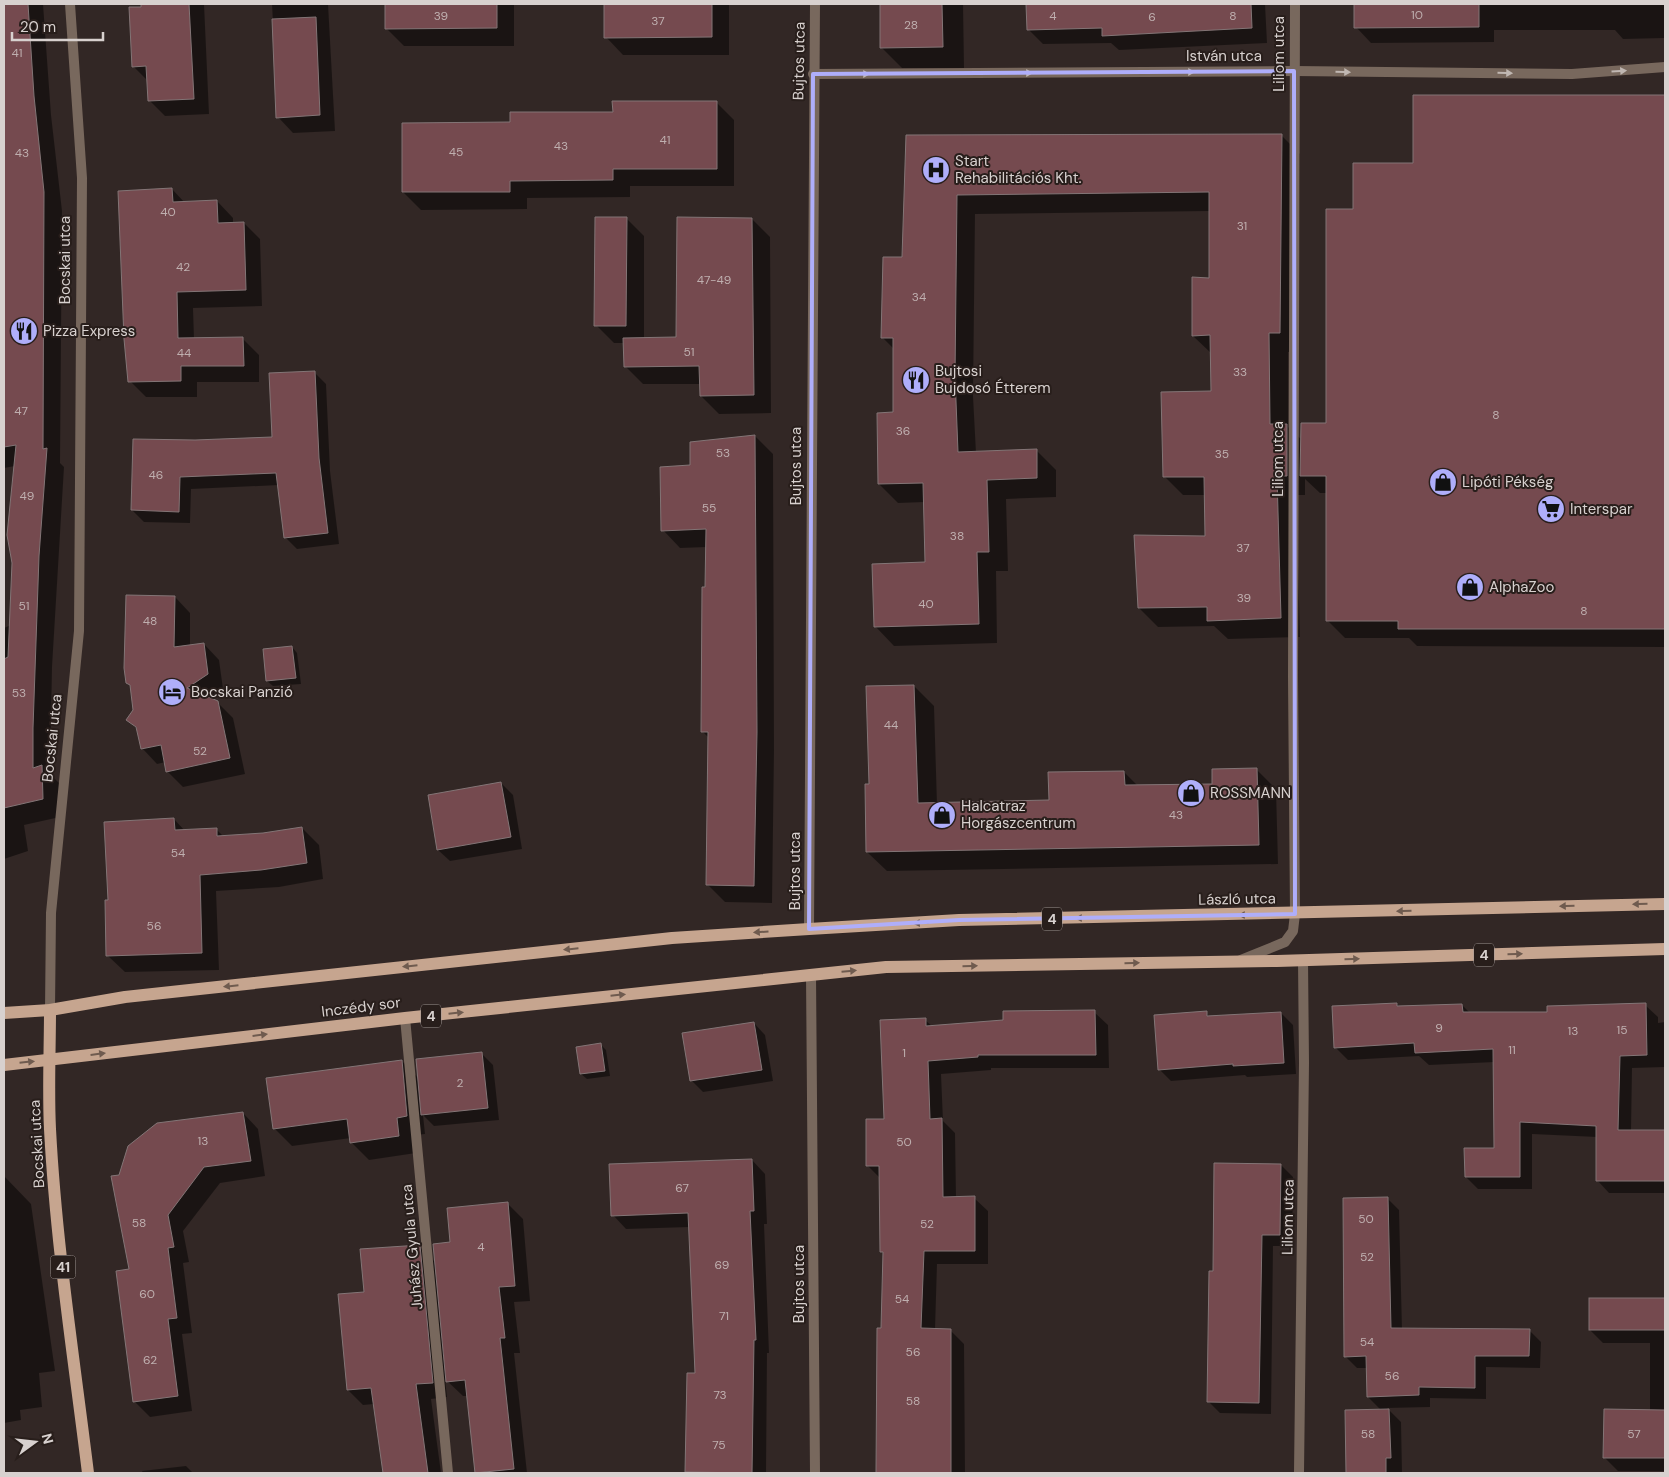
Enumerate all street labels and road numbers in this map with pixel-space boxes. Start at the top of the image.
street label: Liliom utca [1269,16,1289,92]
street label: Bujtos utca [788,22,810,100]
street label: István utca [1186,46,1262,66]
street label: Bocskai utca [55,216,75,304]
street label: Liliom utca [1268,421,1288,497]
street label: Bujtos utca [786,427,806,505]
street label: Bocskai utca [37,693,67,783]
street label: Bujtos utca [785,832,805,910]
street label: László utca [1198,888,1276,910]
road number: 4 [1042,908,1062,931]
road number: 4 [1474,944,1494,966]
street label: Inczédy sor [320,992,402,1022]
road number: 4 [421,1004,441,1028]
street label: Bocskai utca [25,1099,49,1189]
street label: Liliom utca [1277,1179,1299,1255]
street label: Juhász Gyula utca [397,1183,427,1311]
street label: Bujtos utca [789,1245,809,1323]
road number: 41 [50,1256,76,1278]

